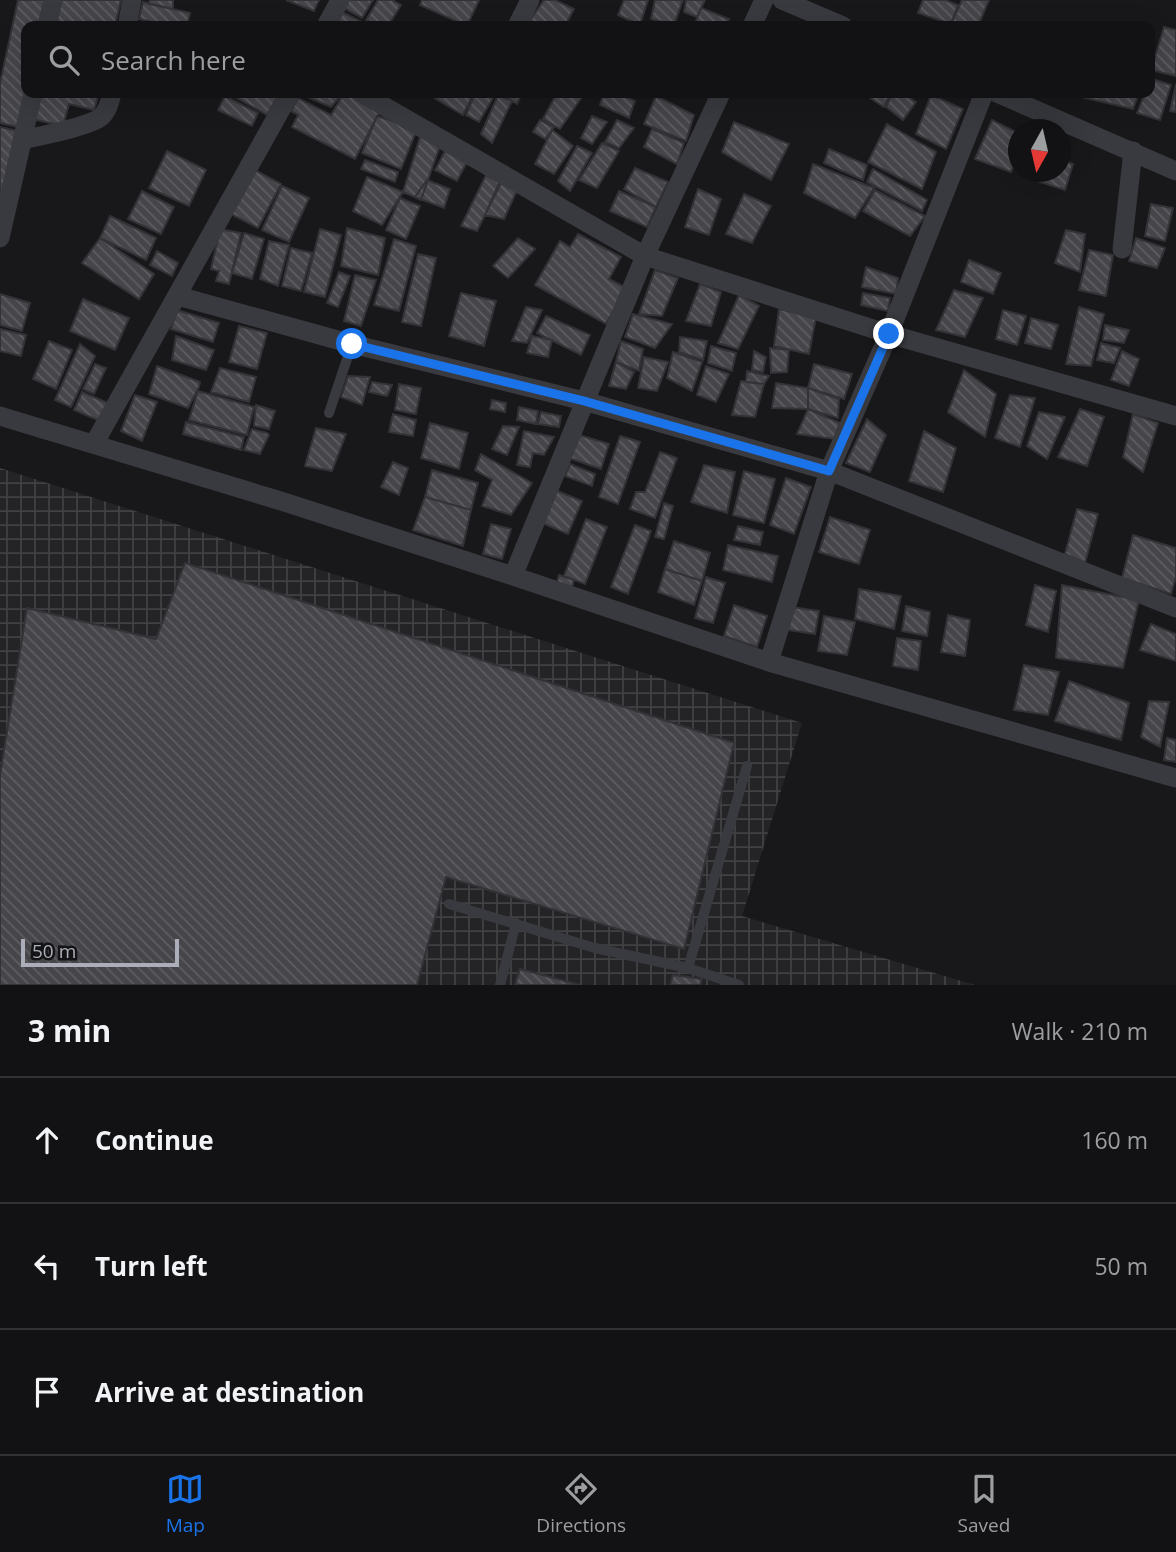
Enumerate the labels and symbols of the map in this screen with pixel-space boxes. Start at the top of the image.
north arrow [1008,119,1071,182]
route end [873,318,904,349]
route start [336,328,367,359]
scale bar [21,936,178,968]

